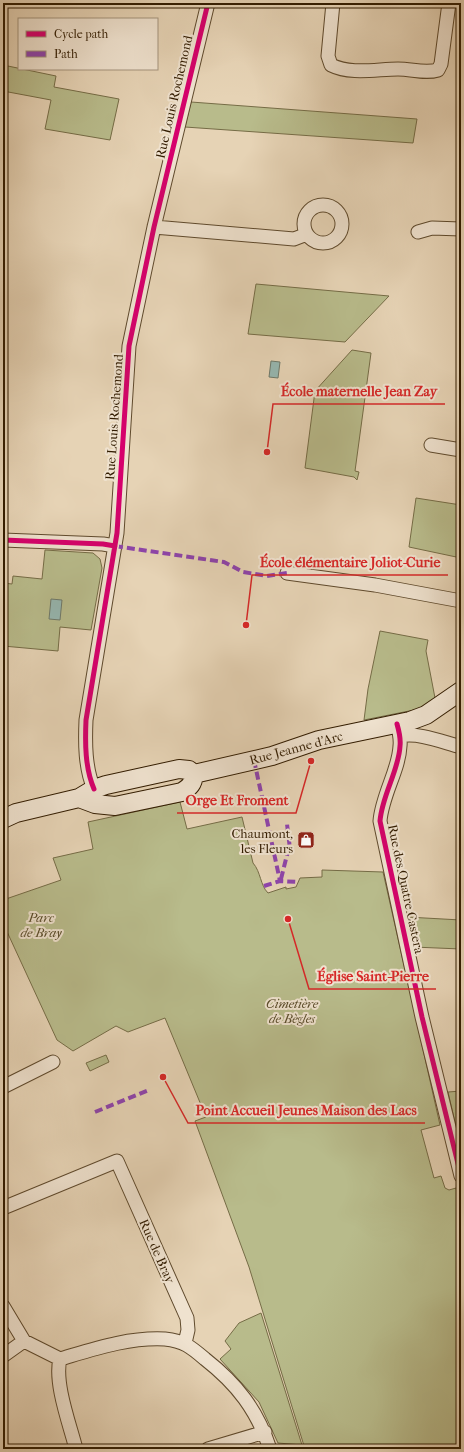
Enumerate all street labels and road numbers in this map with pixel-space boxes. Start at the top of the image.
street label: Rue Louis Rochemond [153,33,196,160]
street label: Rue Louis Rochemond [102,353,126,480]
street label: Rue Jeanne d'Arc [248,728,345,768]
street label: Rue des Quatre Castera [385,823,427,956]
street label: Rue de Bray [136,1217,178,1286]

